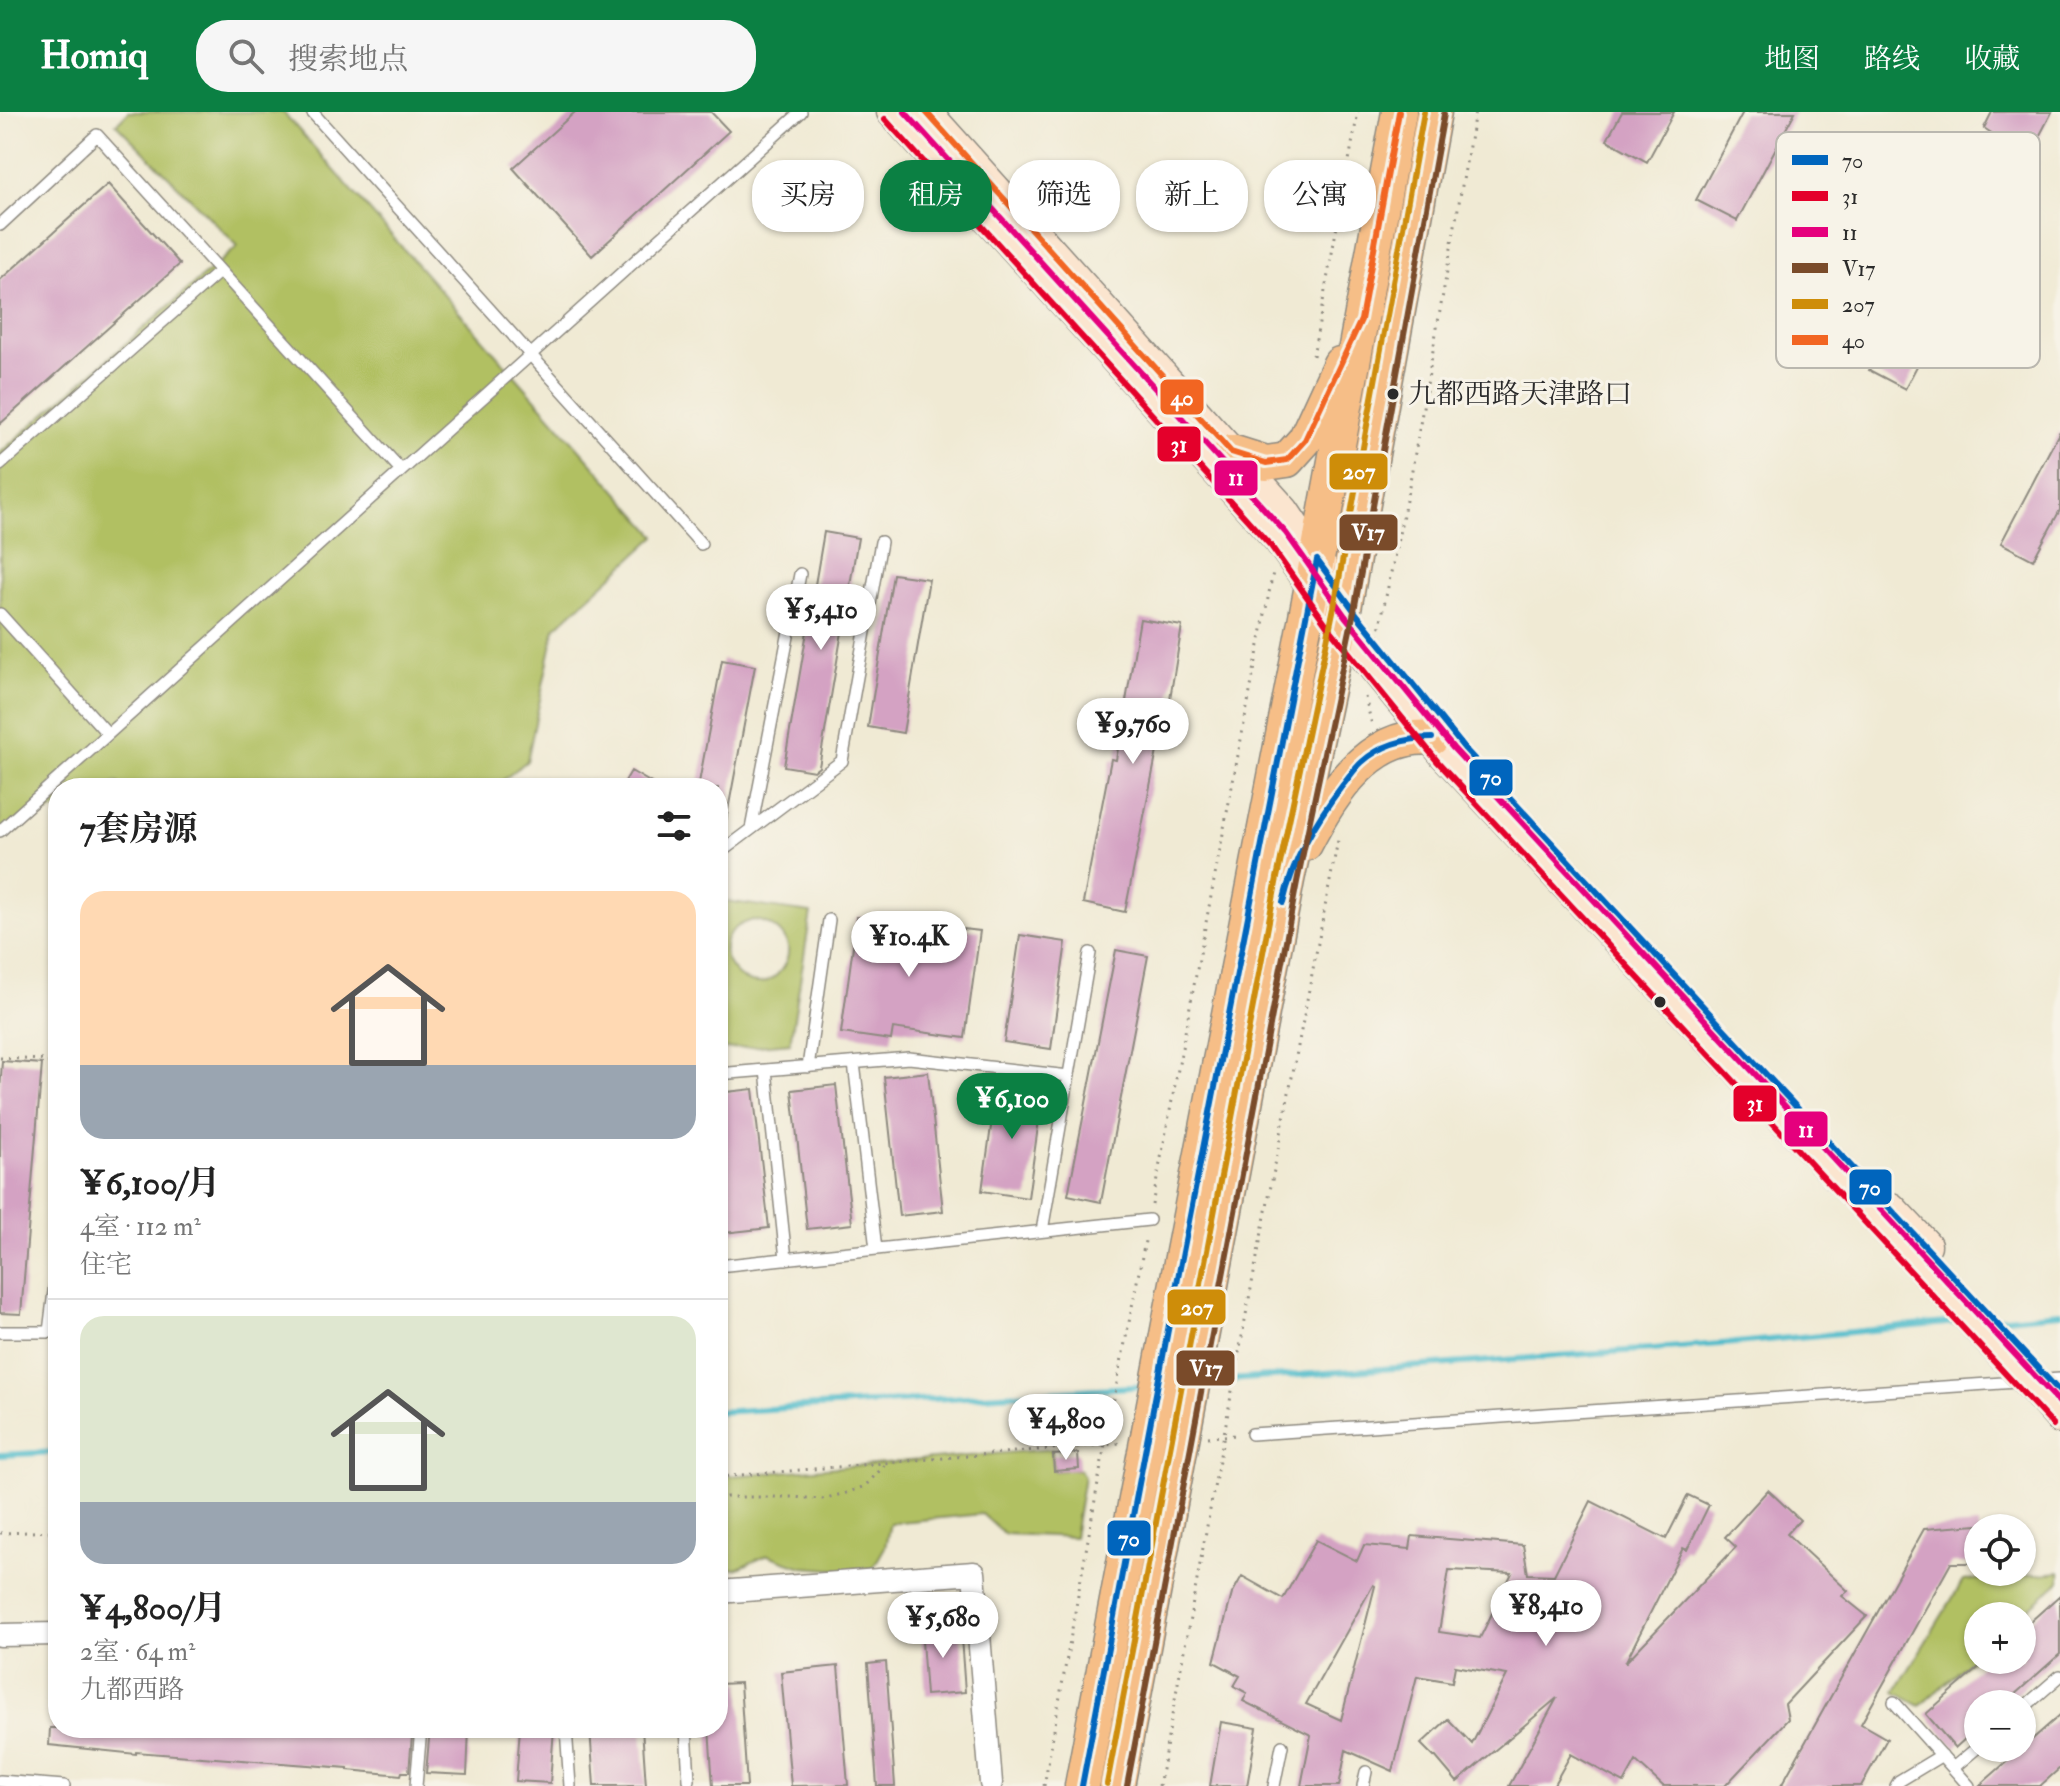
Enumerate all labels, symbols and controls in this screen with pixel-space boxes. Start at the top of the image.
search box [196,20,756,92]
text: Homiq [40,32,148,80]
icon: search [224,34,268,78]
text: 搜索地点 [288,41,408,78]
text: 地图 [1764,42,1820,77]
text: 路线 [1864,42,1920,77]
text: 收藏 [1964,42,2020,77]
legend [1776,132,2040,368]
text: 70 [1842,147,1863,175]
chip: 买房 [752,160,864,232]
chip: 租房 [880,160,992,232]
chip: 筛选 [1008,160,1120,232]
chip: 新上 [1136,160,1248,232]
chip: 公寓 [1264,160,1376,232]
text: 31 [1842,183,1858,211]
text: 11 [1842,219,1858,247]
text: V17 [1842,255,1875,283]
text: 207 [1842,291,1875,319]
text: 40 [1842,327,1865,355]
place label: 九都西路天津路口 [1408,377,1632,412]
line badge: 40 [1159,378,1205,416]
text: 40 [1169,384,1194,412]
marker: 九都西路天津路口 [1385,386,1401,402]
line badge: 31 [1156,425,1202,463]
text: 31 [1171,431,1187,459]
line badge: 207 [1328,452,1389,491]
text: 207 [1343,458,1376,486]
line badge: 11 [1213,459,1259,497]
text: 11 [1228,464,1244,492]
line badge: V17 [1338,513,1399,552]
text: V17 [1350,519,1386,547]
pin: ¥5,410 [756,584,886,652]
text: ¥5,410 [784,594,858,626]
pin: ¥9,760 [1068,698,1198,766]
text: ¥9,760 [1095,708,1171,740]
line badge: 70 [1468,758,1514,797]
text: 70 [1480,764,1502,792]
icon: filters [652,804,696,848]
text: 7套房源 [80,808,198,851]
pin: ¥10.4K [844,911,974,979]
text: ¥10.4K [869,921,949,953]
icon: home [316,943,460,1087]
unlabelled marker [1652,994,1668,1010]
pin: ¥6,100 [947,1073,1077,1141]
text: ¥6,100 [975,1083,1049,1115]
line badge: 31 [1732,1084,1778,1123]
text: 31 [1747,1090,1763,1118]
line badge: 11 [1783,1110,1829,1148]
text: 11 [1798,1116,1814,1144]
text: ¥6,100/月 [80,1162,220,1205]
line badge: 70 [1848,1168,1893,1206]
text: 70 [1859,1174,1881,1202]
text: 4室 · 112 m² [80,1211,201,1243]
text: 住宅 [80,1249,132,1281]
line badge: 207 [1166,1288,1227,1326]
text: 207 [1181,1294,1214,1322]
line badge: V17 [1175,1349,1236,1387]
text: V17 [1188,1355,1224,1383]
icon: home [316,1368,460,1512]
pin: ¥4,800 [1001,1394,1131,1462]
text: ¥4,800 [1026,1404,1106,1436]
map controls [1964,1514,2036,1762]
button: locate [1964,1514,2036,1586]
line badge: 70 [1106,1519,1152,1557]
text: 70 [1118,1525,1140,1553]
pin: ¥8,410 [1481,1580,1611,1648]
text: ¥4,800/月 [80,1587,226,1630]
text: ¥8,410 [1509,1590,1584,1622]
pin: ¥5,680 [878,1592,1008,1660]
text: ¥5,680 [905,1602,981,1634]
button: + [1964,1602,2036,1674]
text: 2室 · 64 m² [80,1636,195,1668]
text: 九都西路 [80,1674,184,1706]
button: − [1964,1690,2036,1762]

